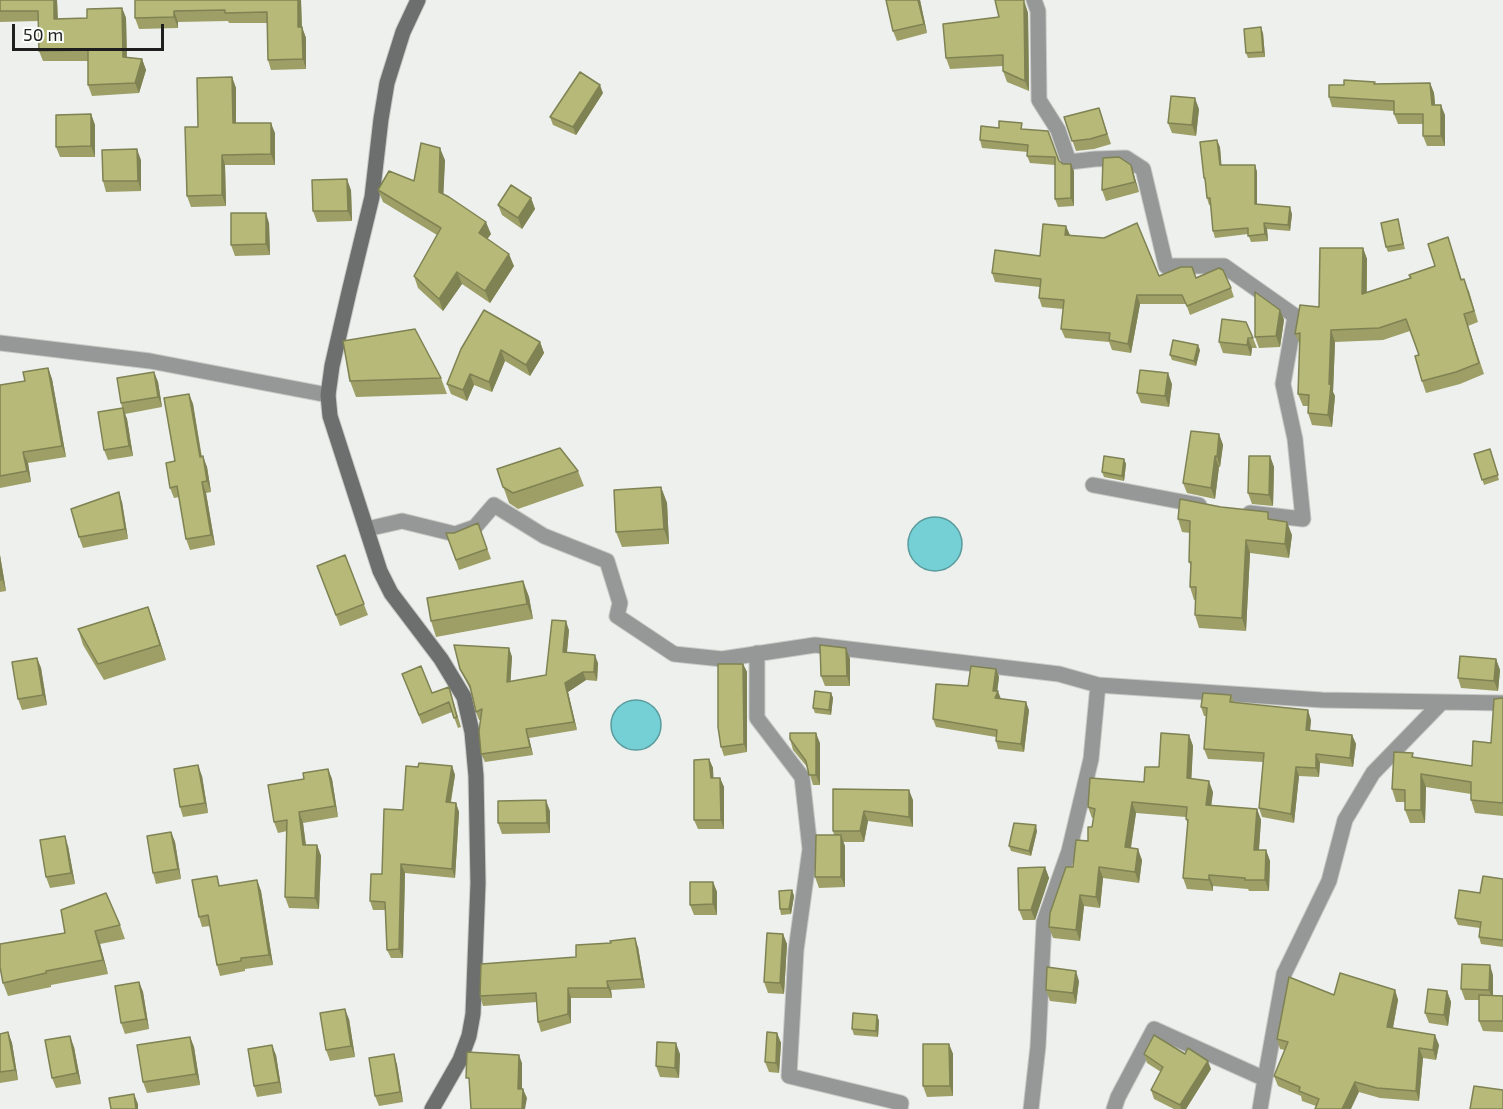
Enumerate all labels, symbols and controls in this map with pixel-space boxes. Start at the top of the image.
scale bar [15,12,166,50]
text: 50 m [23,23,63,45]

